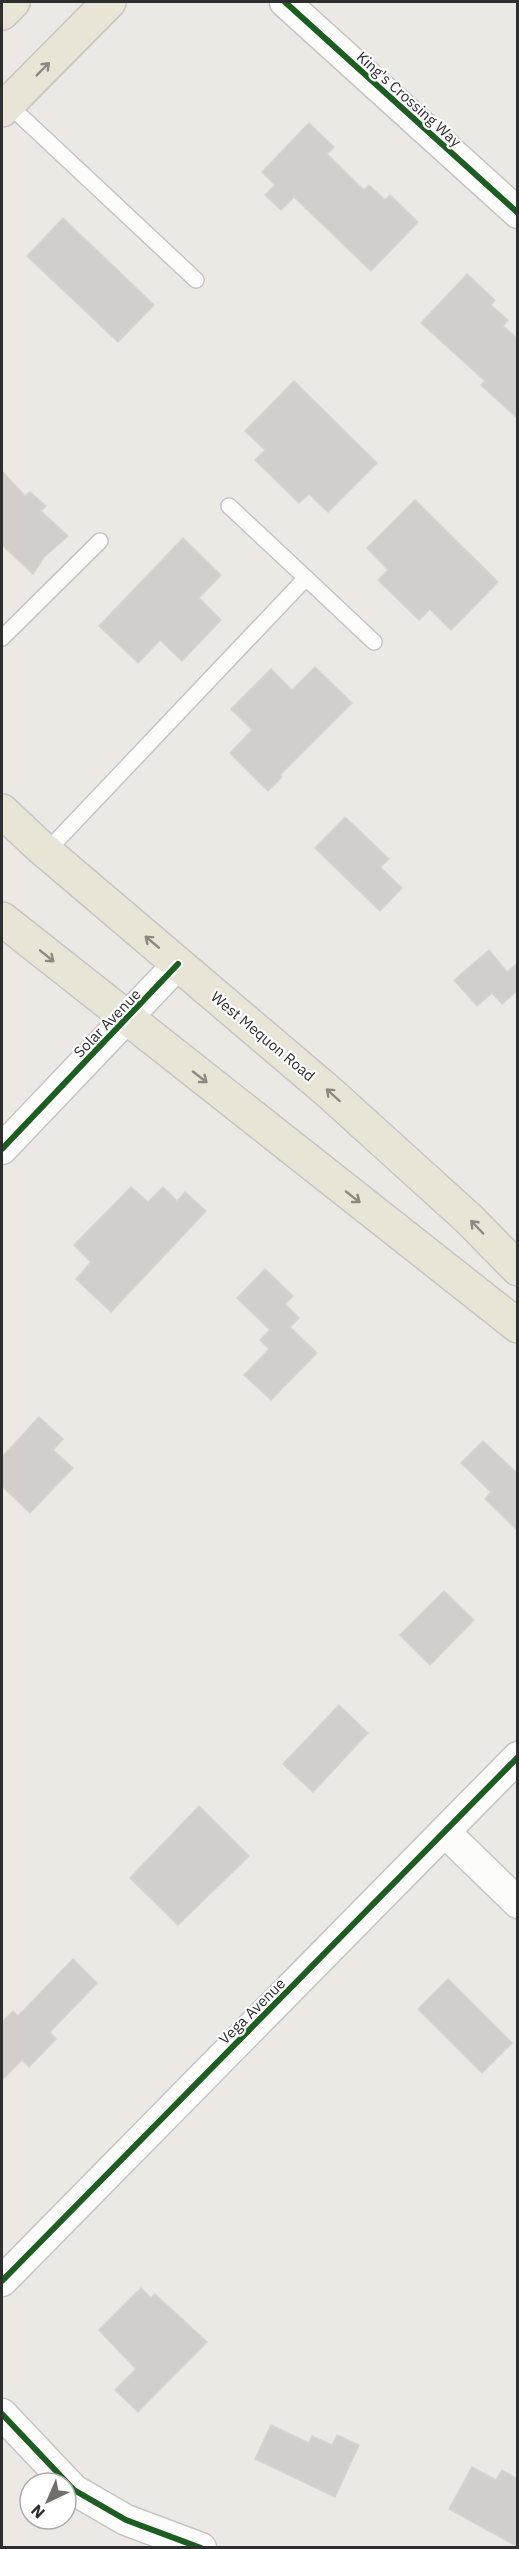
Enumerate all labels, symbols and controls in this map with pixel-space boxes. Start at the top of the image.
street label: King's Crossing Way [353,47,466,151]
one-way arrow [35,61,50,76]
one-way arrow [145,935,160,949]
one-way arrow [39,949,54,963]
street label: Solar Avenue [69,985,145,1061]
street label: West Mequon Road [207,987,319,1085]
one-way arrow [191,1071,207,1084]
one-way arrow [326,1088,341,1102]
one-way arrow [345,1191,361,1204]
one-way arrow [469,1220,484,1235]
street label: Vega Avenue [215,1974,289,2048]
north arrow [18,2471,78,2531]
text: N [26,2501,49,2523]

